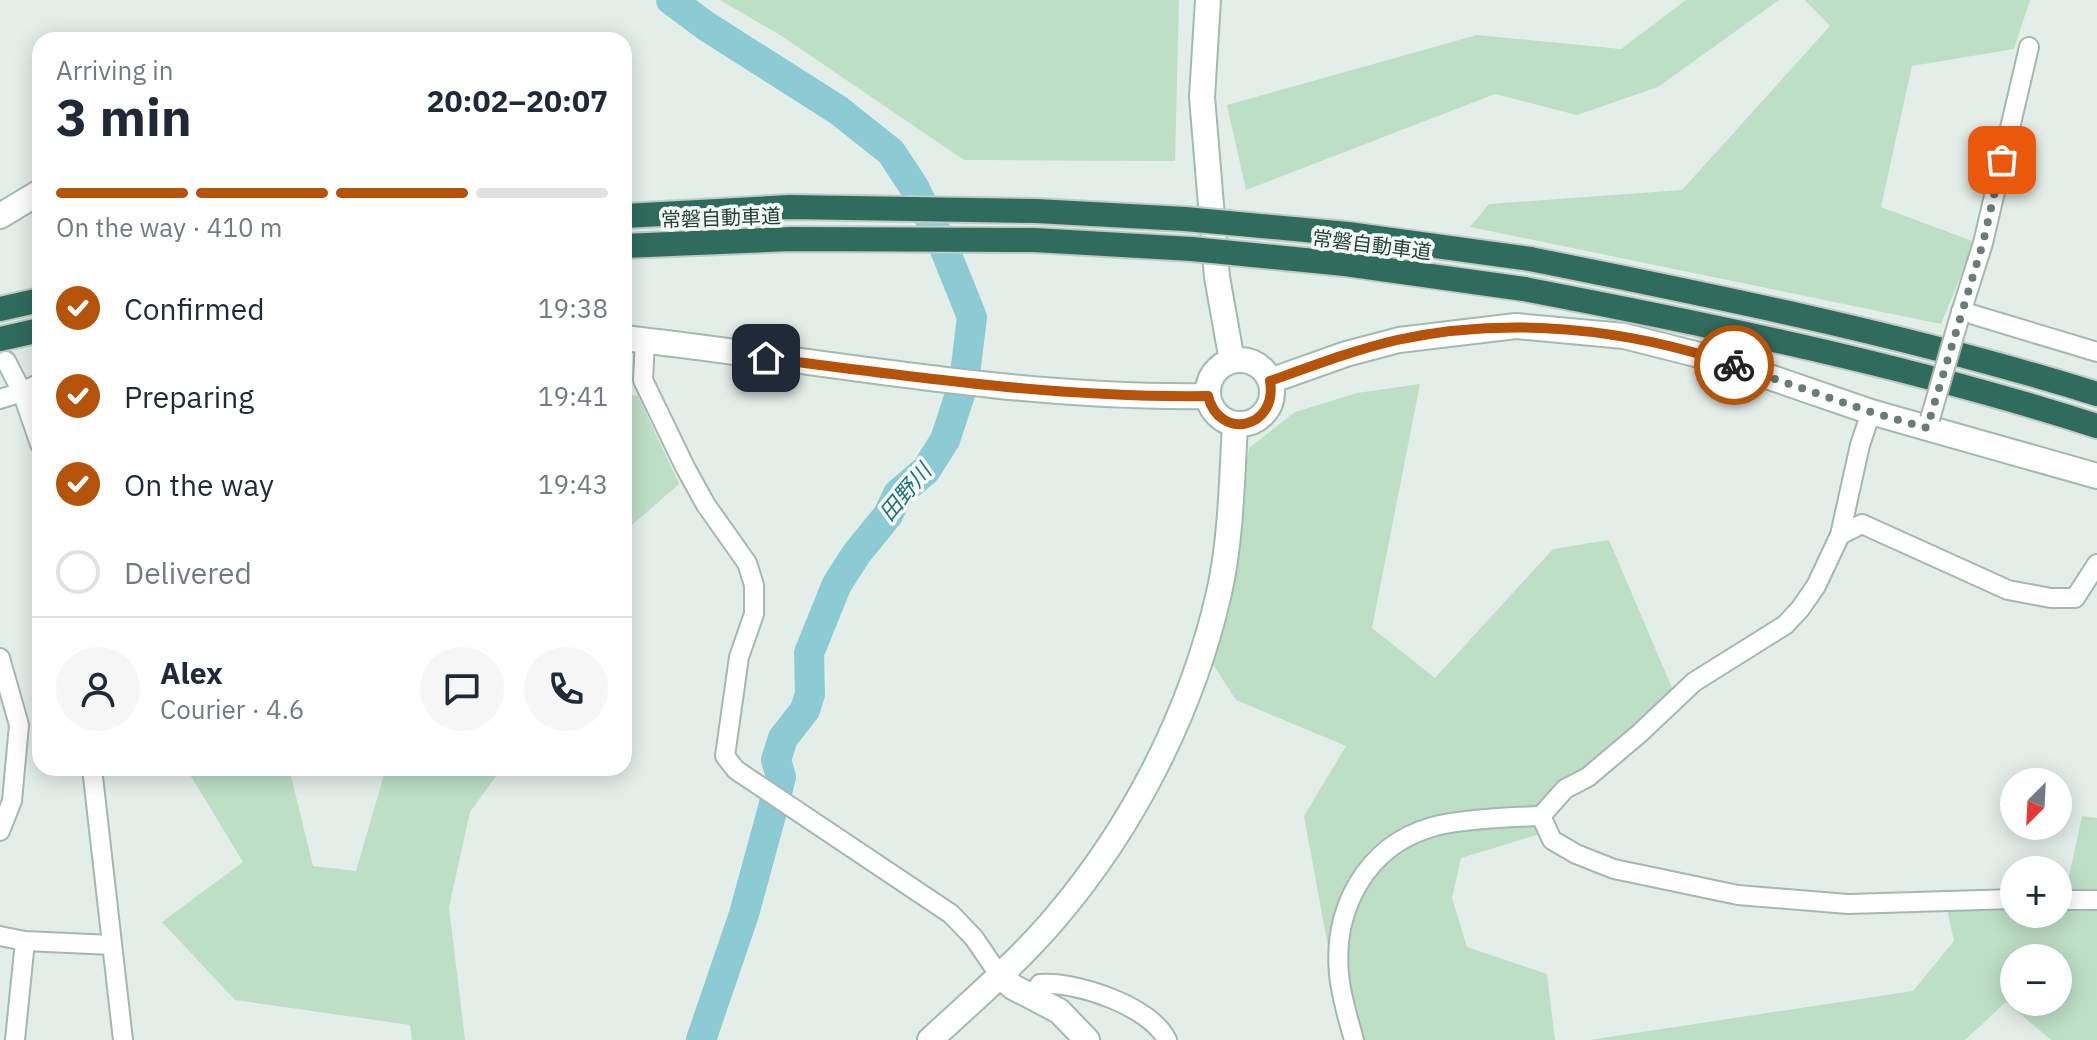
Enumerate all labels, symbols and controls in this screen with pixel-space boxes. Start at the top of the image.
text: Arriving in [56,53,173,87]
text: 20:02–20:07 [427,81,608,120]
text: 3 min [56,83,192,150]
pin [1968,126,2036,194]
icon: bag [1980,138,2024,182]
street label: 常磐自動車道 [661,202,781,233]
text: On the way · 410 m [56,210,282,244]
street label: 常磐自動車道 [1311,224,1433,265]
icon: check [56,286,100,330]
text: Confirmed [124,289,265,328]
text: 19:38 [538,291,608,325]
pin [732,324,800,392]
courier [1694,325,1774,405]
icon: home [744,336,788,380]
icon: bike [1712,343,1756,387]
icon: check [56,374,100,418]
text: Preparing [124,377,254,416]
text: 19:41 [538,379,608,413]
water label: 田野川 [872,456,938,526]
icon: check [56,462,100,506]
text: On the way [124,465,274,504]
text: 19:43 [538,467,608,501]
text: Delivered [124,553,252,592]
button: person [56,647,140,731]
button: chat [420,647,504,731]
button: phone [524,647,608,731]
text: Alex [160,653,223,692]
text: Courier · 4.6 [160,692,304,726]
north arrow [2000,768,2072,840]
map controls [2000,768,2072,1016]
button: + [2000,856,2072,928]
button: − [2000,944,2072,1016]

